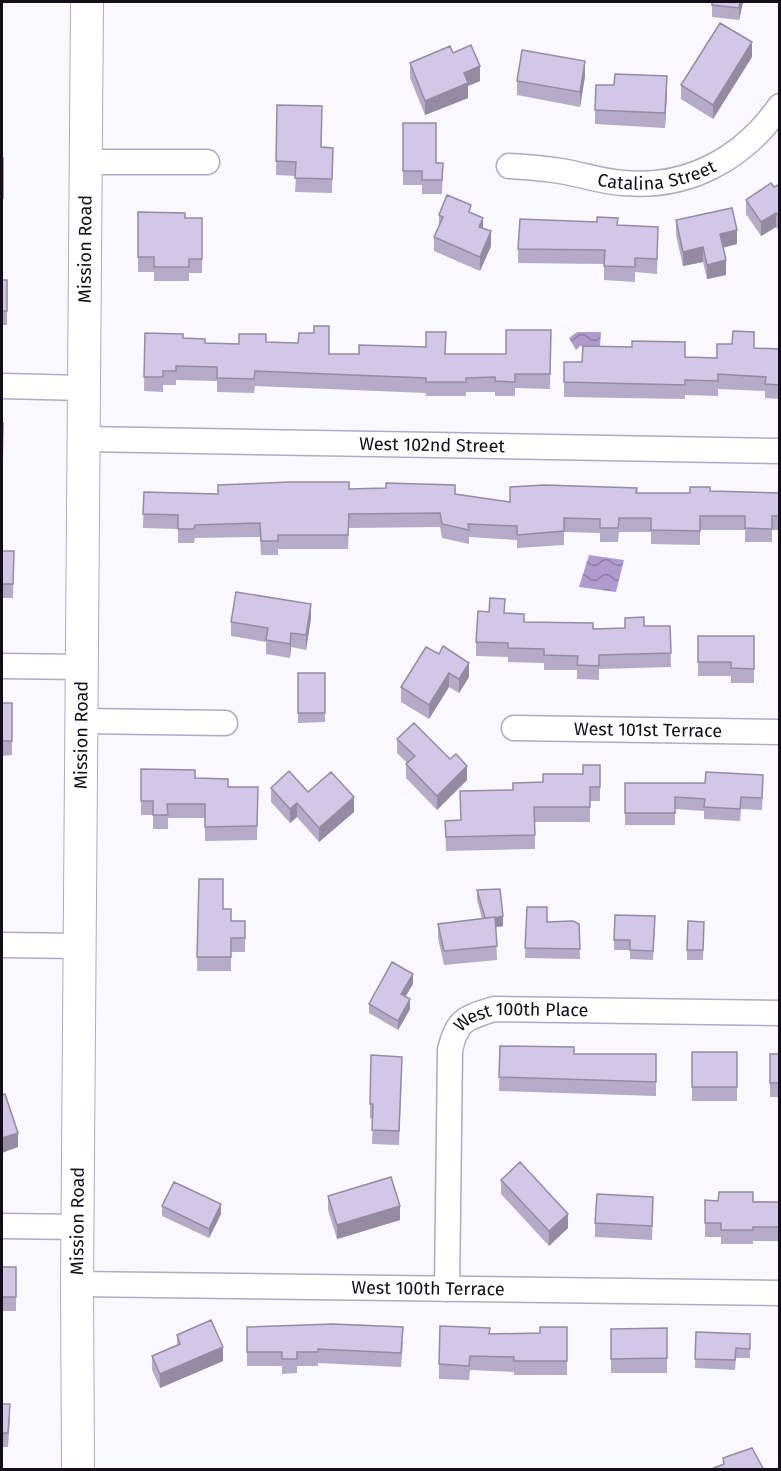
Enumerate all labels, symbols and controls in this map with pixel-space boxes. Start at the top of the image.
street label: Catalina Street [596,155,720,195]
street label: Mission Road [74,195,96,303]
street label: West 102nd Street [359,433,505,457]
street label: Mission Road [70,681,93,789]
street label: West 101st Terrace [574,718,722,742]
street label: West 100th Place [449,998,589,1036]
street label: Mission Road [66,1167,89,1275]
street label: West 100th Terrace [351,1277,505,1300]

